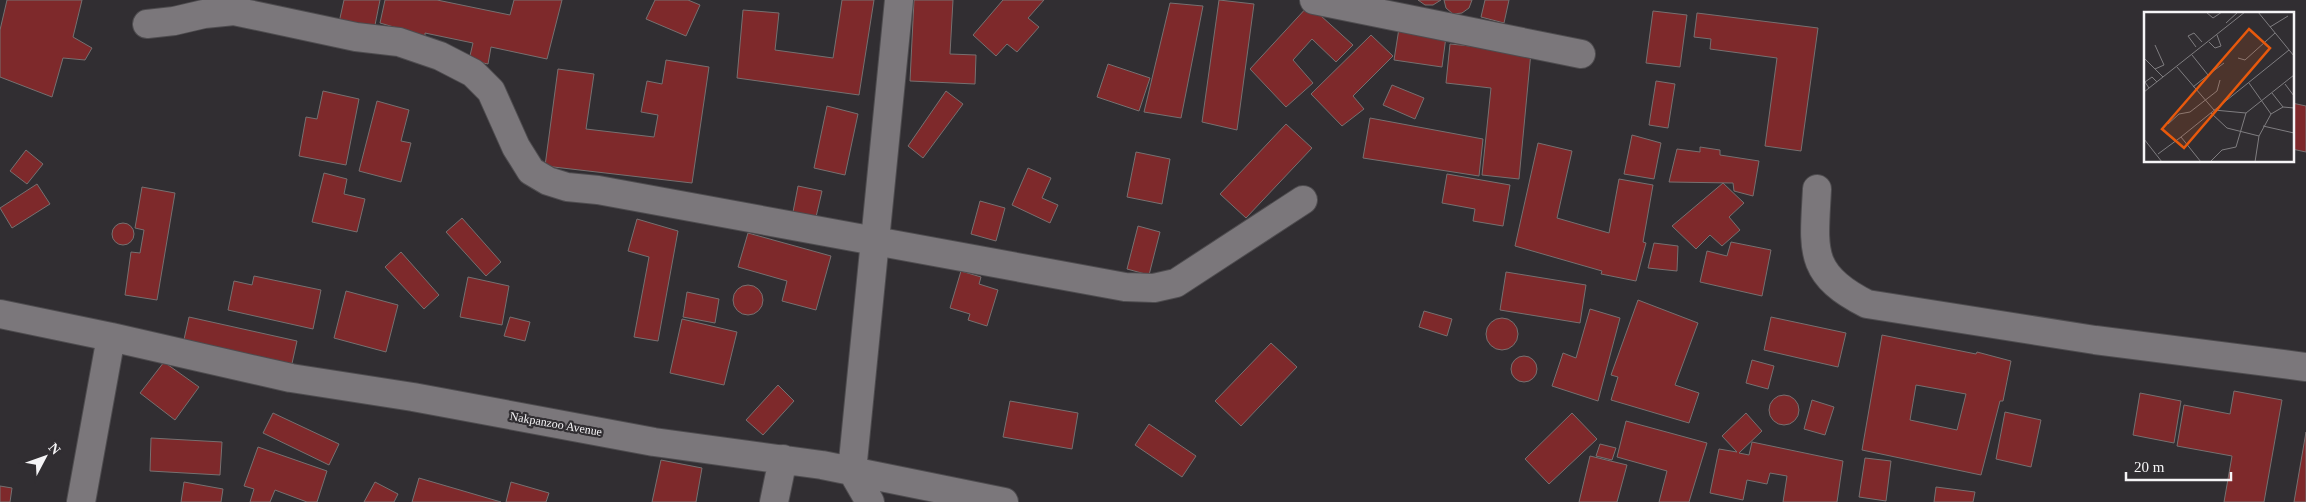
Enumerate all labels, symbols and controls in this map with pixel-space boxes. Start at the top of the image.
inset map [2144,12,2294,162]
street label: Nakpanzoo Avenue [509,409,603,439]
north arrow [20,432,70,482]
text: N [45,440,63,458]
scale bar [2126,450,2231,482]
text: 20 m [2134,459,2165,475]

